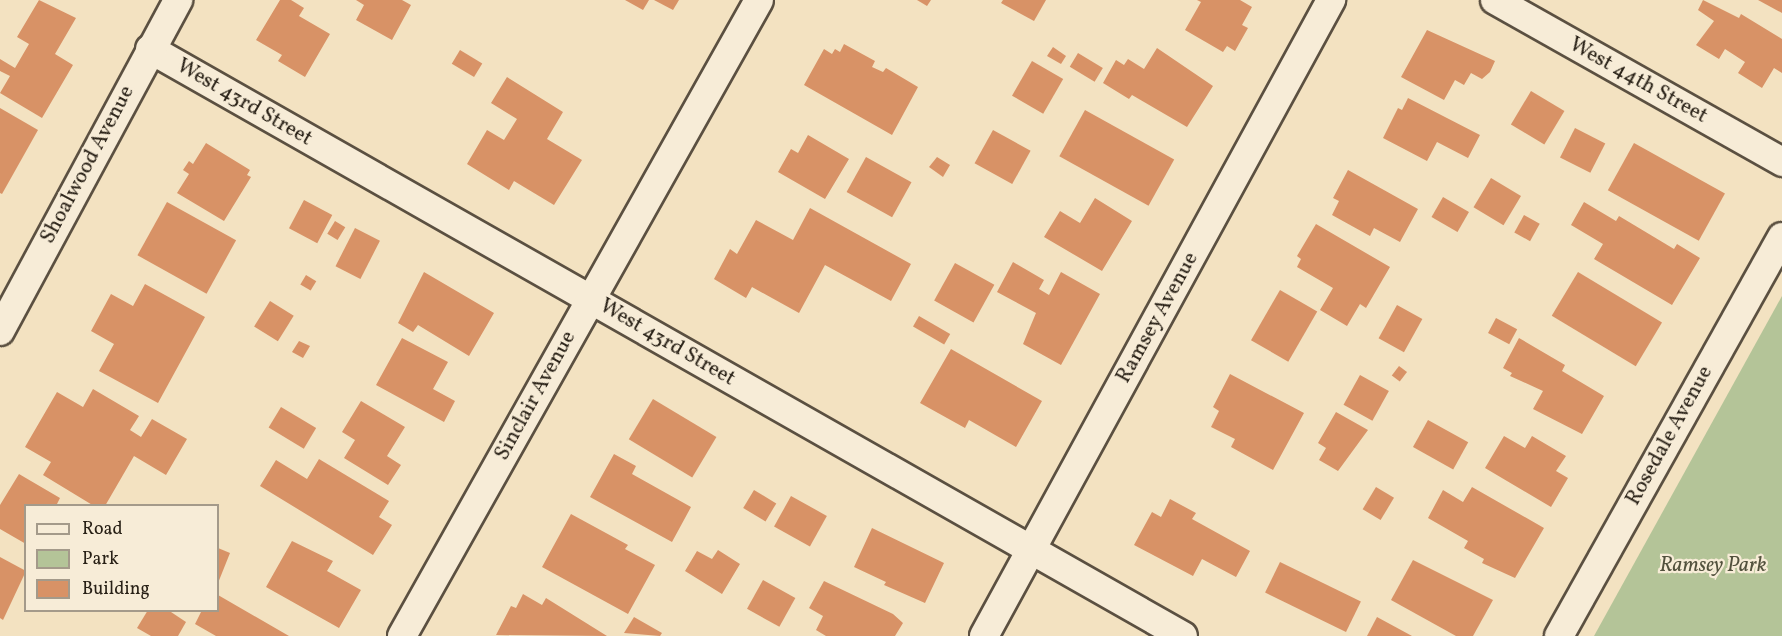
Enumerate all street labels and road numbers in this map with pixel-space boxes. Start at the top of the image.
street label: West 44th Street [1565,33,1711,129]
street label: West 43rd Street [172,54,316,152]
street label: Shoalwood Avenue [36,82,140,248]
street label: Ramsey Avenue [1111,248,1205,388]
street label: West 43rd Street [595,294,739,392]
street label: Sinclair Avenue [490,327,582,465]
street label: Rosedale Avenue [1621,362,1719,510]

